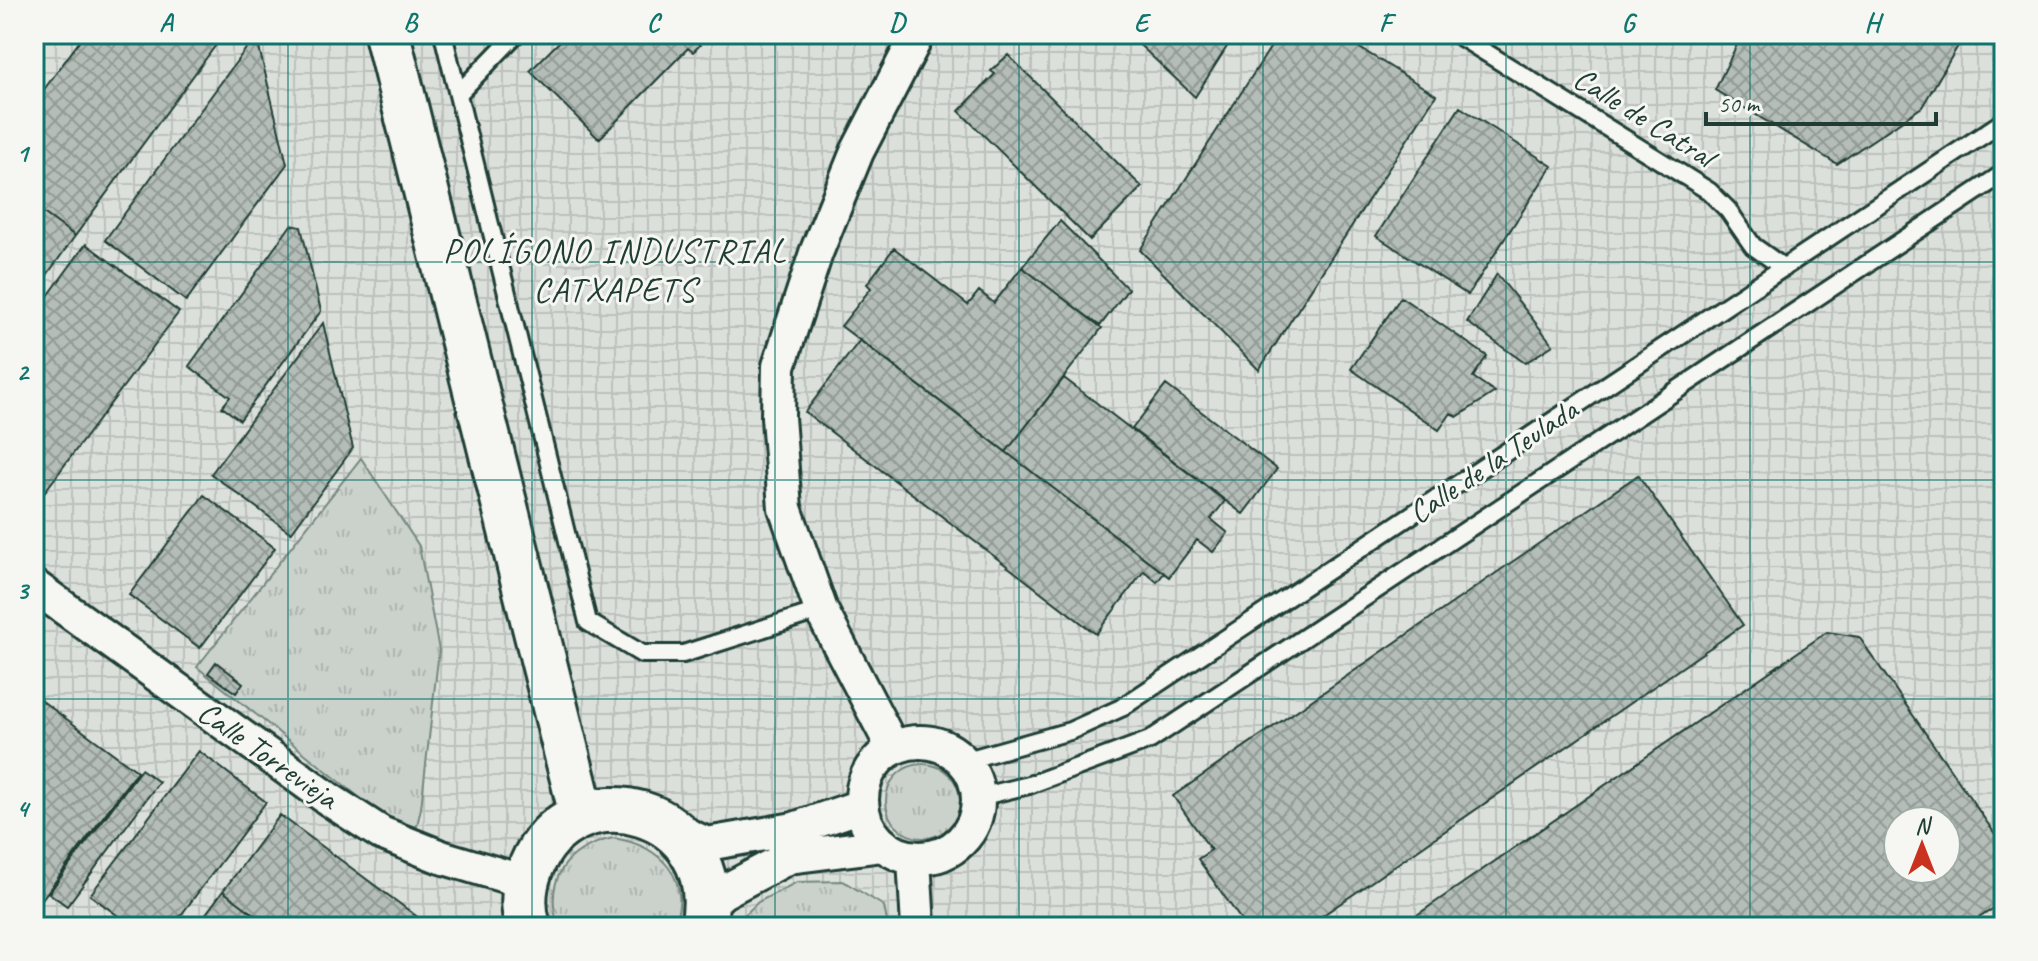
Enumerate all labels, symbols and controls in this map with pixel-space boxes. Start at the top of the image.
text: A [159,6,174,39]
text: B [403,6,419,39]
text: C [647,6,663,39]
text: D [889,6,907,39]
text: E [1134,6,1152,39]
text: F [1379,6,1397,39]
text: G [1622,6,1638,39]
text: H [1865,6,1885,39]
street label: Calle de Catral [1566,58,1727,179]
scale bar [1706,76,1936,126]
text: 50 m [1718,89,1761,119]
text: 1 [16,137,31,170]
district label: POLÍGONO INDUSTRIAL CATXAPETS [443,229,787,311]
text: 2 [16,355,30,388]
street label: Calle de la Teulada [1400,388,1587,533]
text: 3 [16,574,30,607]
street label: Calle Torrevieja [190,692,348,819]
text: 4 [16,792,31,825]
north arrow [1882,805,1962,885]
text: N [1915,812,1932,840]

